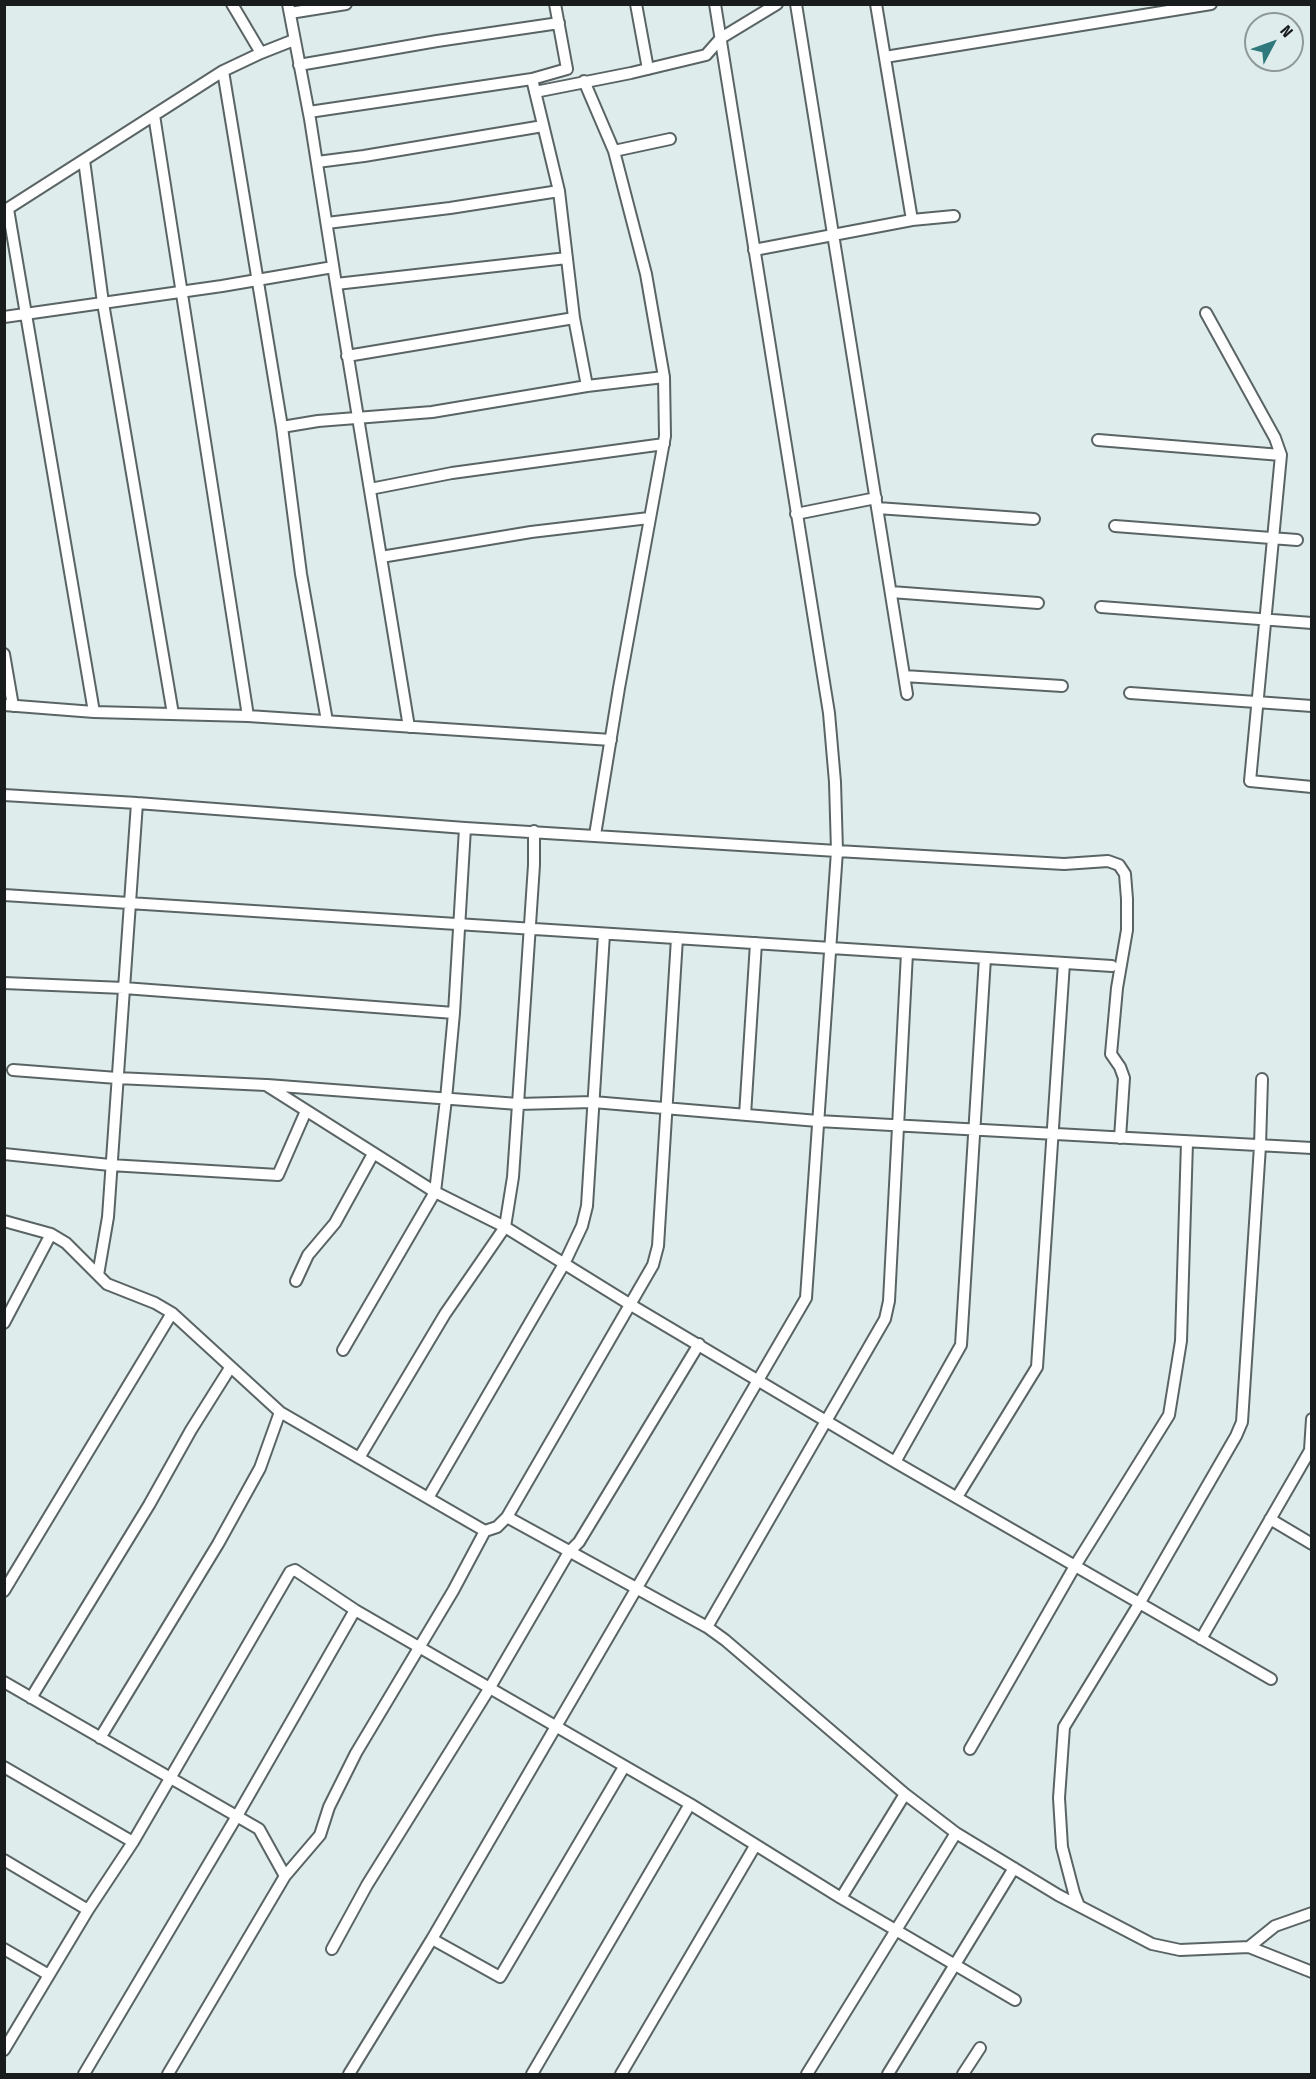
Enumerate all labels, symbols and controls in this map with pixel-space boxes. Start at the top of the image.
north arrow [1244,12,1304,72]
text: N [1276,21,1297,41]

